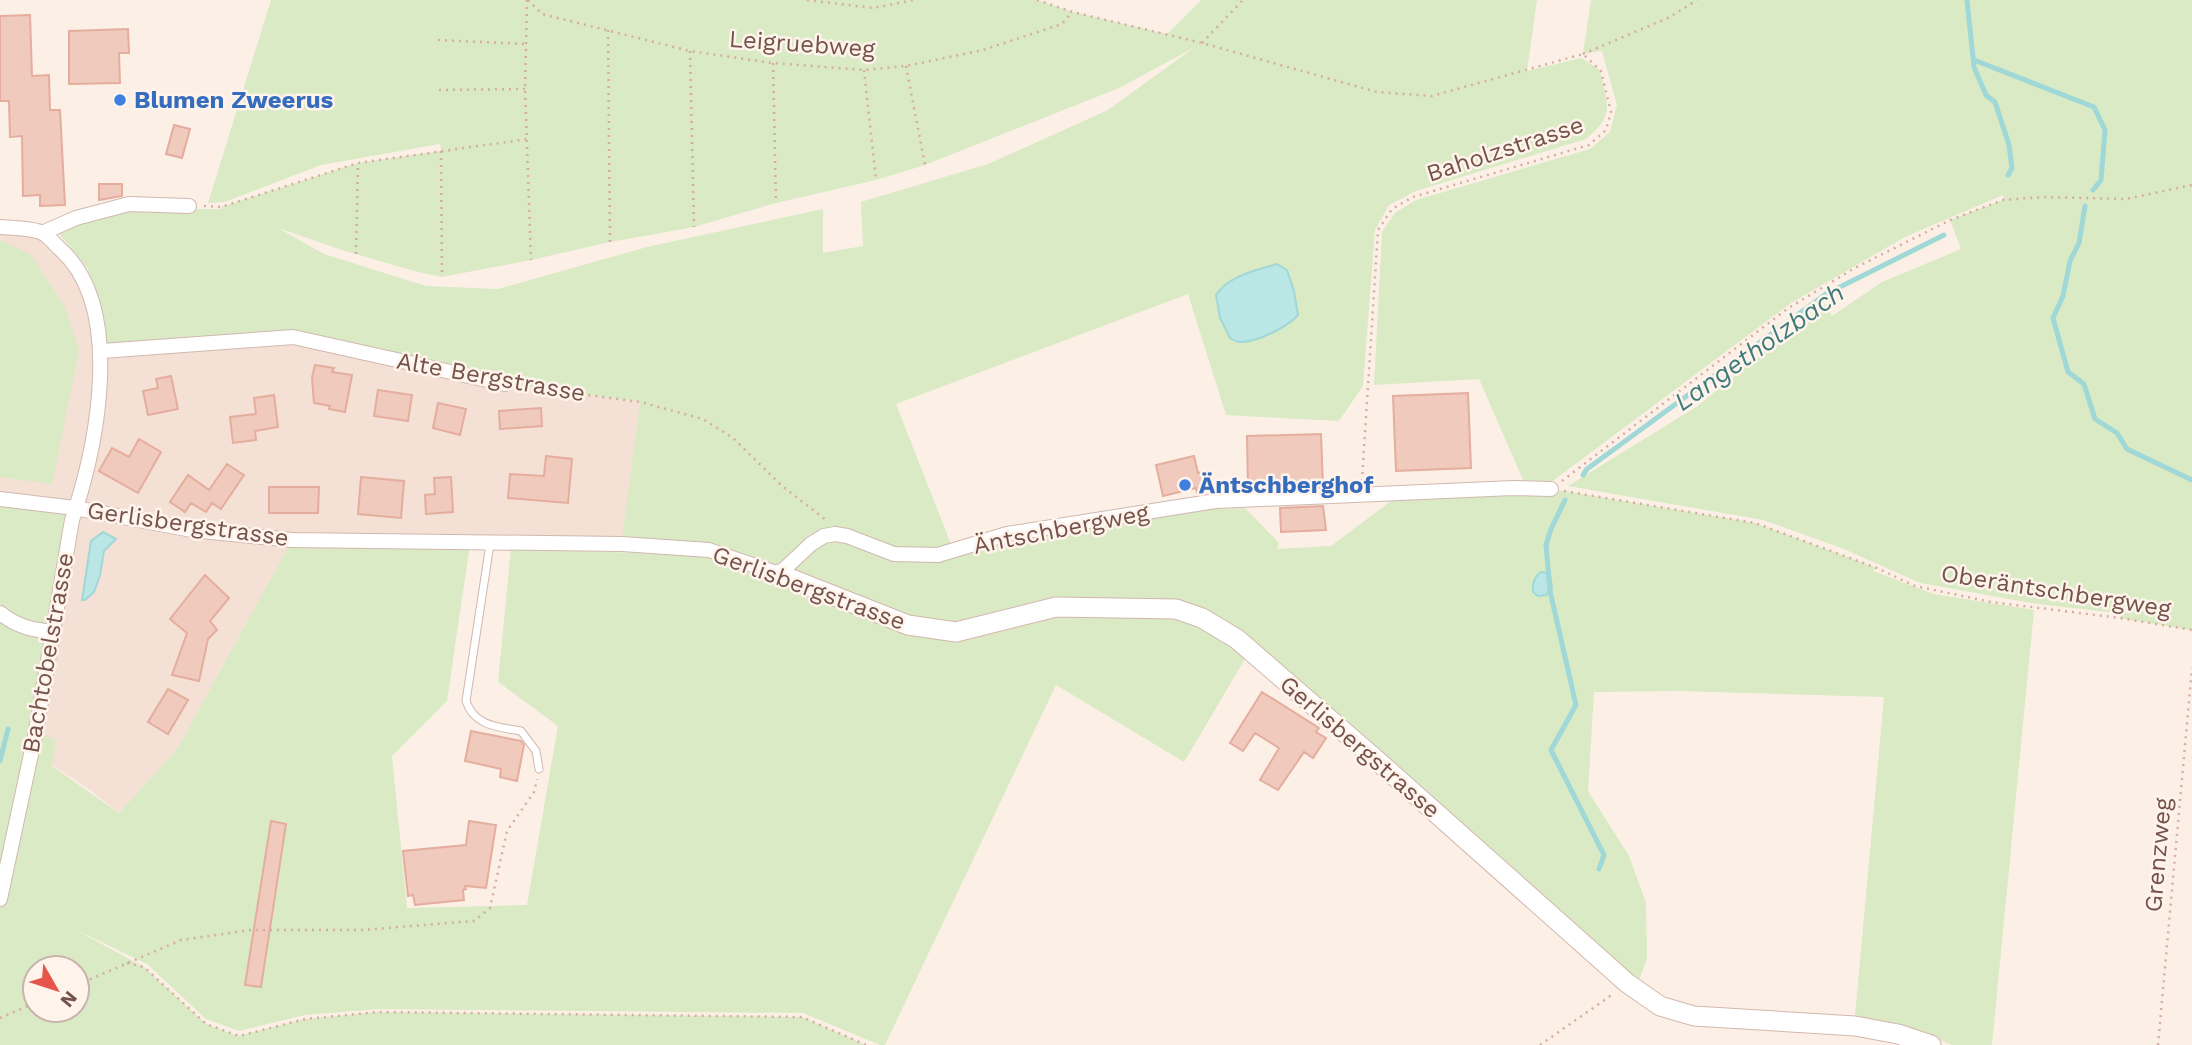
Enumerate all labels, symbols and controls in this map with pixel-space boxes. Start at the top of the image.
street label: Leigruebweg [728,25,876,63]
place label: Blumen Zweerus [134,86,334,114]
marker: Blumen Zweerus [112,92,128,108]
street label: Baholzstrasse [1423,110,1587,188]
water label: Langetholzbach [1668,277,1850,417]
street label: Alte Bergstrasse [394,347,588,407]
place label: Äntschberghof [1198,471,1373,499]
marker: Äntschberghof [1177,477,1193,493]
street label: Gerlisbergstrasse [85,496,291,552]
street label: Äntschbergweg [971,498,1151,560]
street label: Gerlisbergstrasse [709,540,909,636]
street label: Bachtobelstrasse [17,551,79,755]
street label: Oberäntschbergweg [1939,559,2173,623]
street label: Gerlisbergstrasse [1274,670,1446,824]
street label: Grenzweg [2139,796,2177,913]
north arrow [21,954,91,1024]
text: N [55,987,82,1012]

